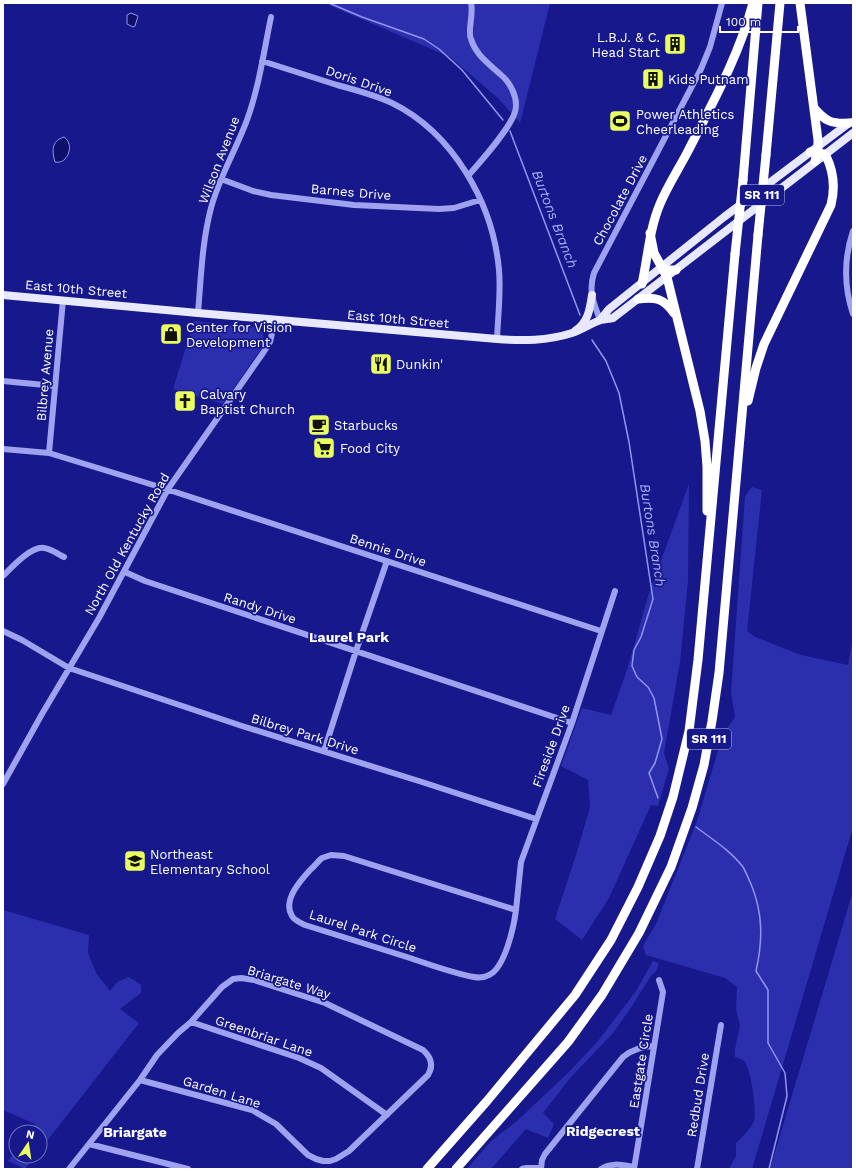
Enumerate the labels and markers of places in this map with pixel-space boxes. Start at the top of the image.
place label: L.B.J. & C. Head Start [592,30,661,60]
building icon: L.B.J. & C. Head Start [662,31,688,57]
building icon: Kids Putnam [640,66,666,92]
place label: Kids Putnam [668,72,749,87]
place label: Power Athletics Cheerleading [636,107,735,137]
sports icon: Power Athletics Cheerleading [607,108,633,134]
place label: Center for Vision Development [186,320,292,350]
shop icon: Center for Vision Development [158,321,184,347]
restaurant icon: Dunkin' [368,351,394,377]
place label: Dunkin' [396,357,443,372]
place label: Calvary Baptist Church [200,387,295,417]
church icon: Calvary Baptist Church [172,388,198,414]
cafe icon: Starbucks [306,412,332,438]
place label: Starbucks [334,418,398,433]
supermarket icon: Food City [311,435,337,461]
place label: Food City [340,441,400,456]
place label: Northeast Elementary School [150,847,270,877]
school or university icon: Northeast Elementary School [122,848,148,874]

